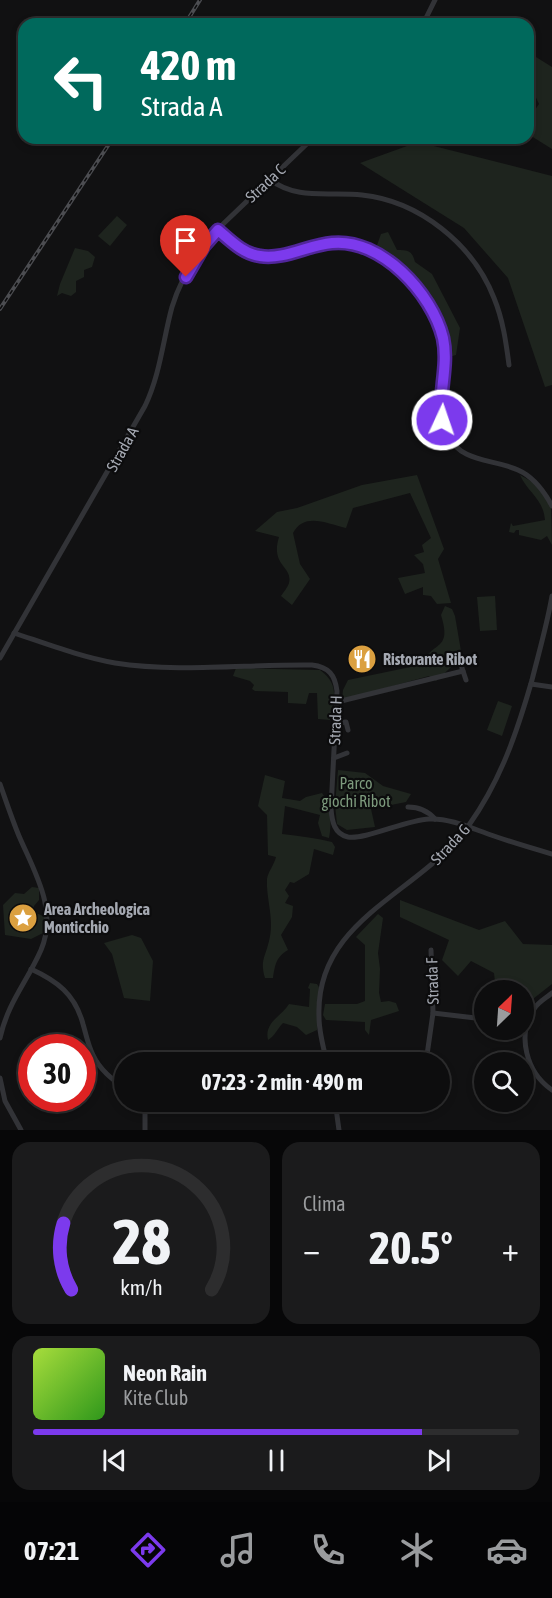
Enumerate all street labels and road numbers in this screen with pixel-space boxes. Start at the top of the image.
street label: Strada C [241,160,289,206]
street label: Strada A [102,423,142,474]
street label: Strada H [325,695,345,745]
street label: Strada G [427,820,473,868]
street label: Strada F [422,957,442,1005]

